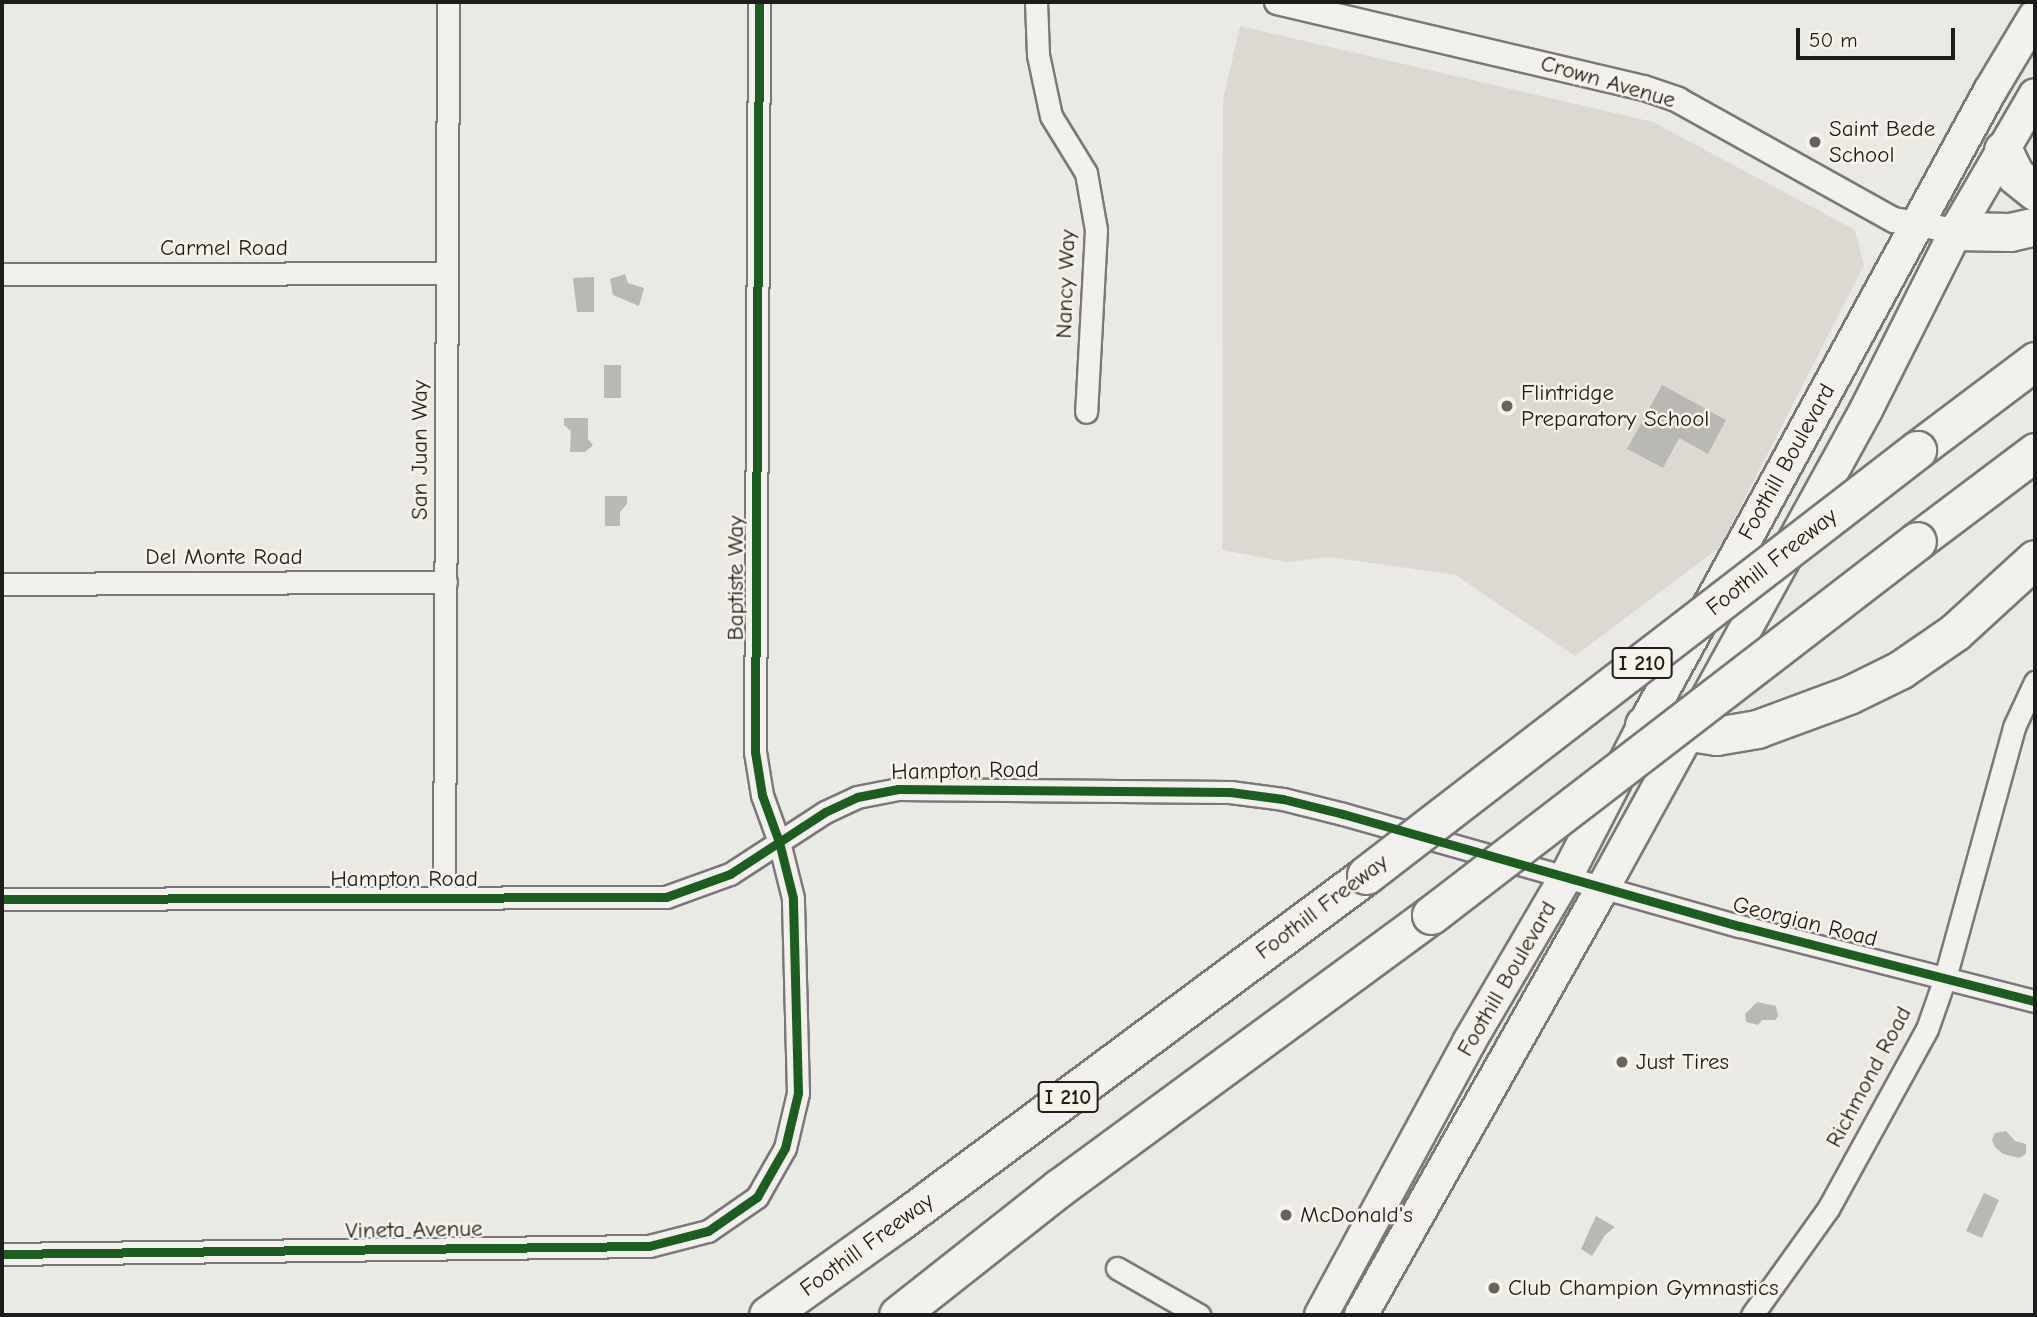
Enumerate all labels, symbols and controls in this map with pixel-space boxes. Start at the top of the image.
scale bar [1799,14,1958,58]
text: 50 m [1809,28,1858,52]
street label: Crown Avenue [1537,50,1679,114]
place label: Saint Bede School [1829,115,1935,169]
marker: Saint Bede School [1807,134,1823,150]
street label: Nancy Way [1050,229,1082,339]
street label: Carmel Road [160,234,288,262]
place label: Flintridge Preparatory School [1521,379,1709,433]
street label: Foothill Boulevard [1733,379,1841,545]
street label: San Juan Way [406,380,434,520]
marker: Flintridge Preparatory School [1499,398,1515,414]
street label: Foothill Freeway [1701,502,1843,622]
street label: Baptiste Way [722,515,750,641]
street label: Del Monte Road [145,543,303,571]
road number: I 210 [1610,646,1674,680]
street label: Hampton Road [891,756,1039,786]
street label: Foothill Freeway [1250,848,1394,966]
street label: Hampton Road [330,865,478,893]
street label: Georgian Road [1730,891,1880,953]
street label: Foothill Boulevard [1451,897,1563,1061]
street label: Richmond Road [1820,1002,1918,1152]
place label: Just Tires [1636,1048,1729,1076]
marker: Just Tires [1614,1054,1630,1070]
road number: I 210 [1036,1080,1100,1114]
street label: Foothill Freeway [795,1187,939,1303]
place label: McDonald's [1300,1201,1413,1229]
marker: McDonald's [1278,1207,1294,1223]
street label: Vineta Avenue [345,1215,483,1245]
place label: Club Champion Gymnastics [1508,1274,1779,1302]
marker: Club Champion Gymnastics [1486,1280,1502,1296]

